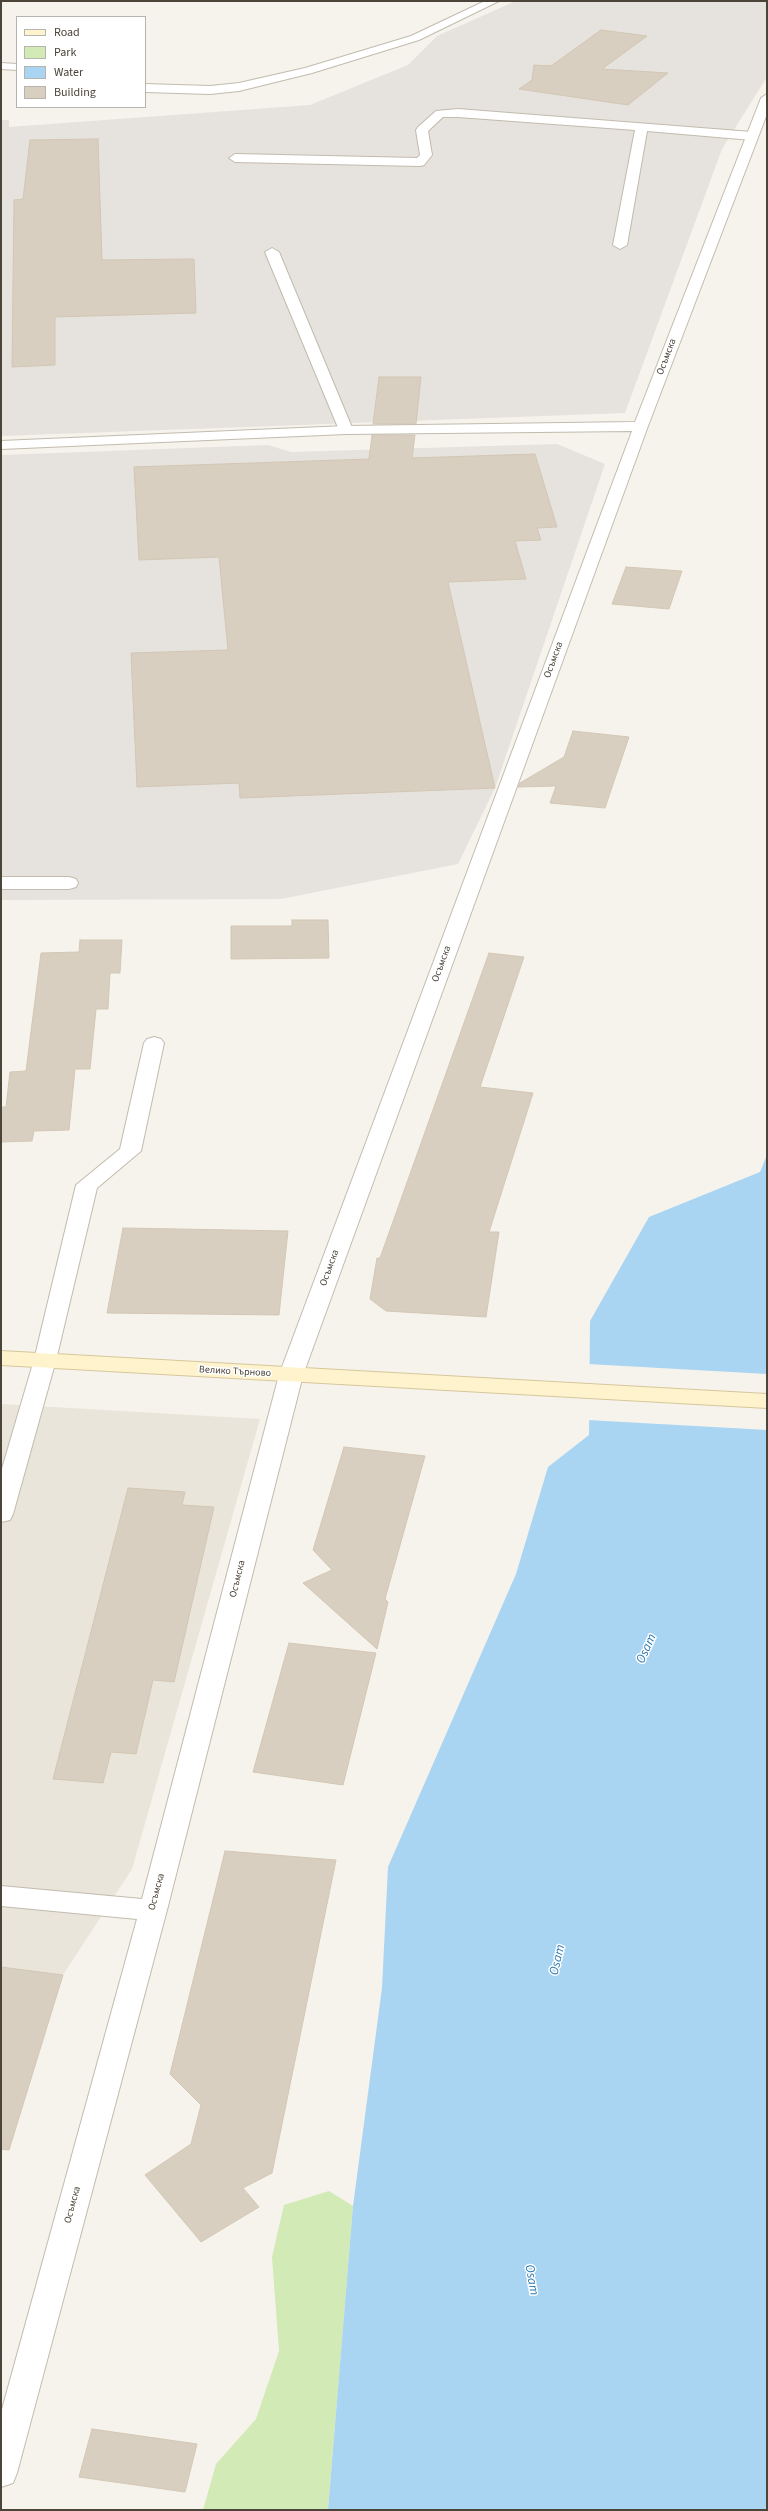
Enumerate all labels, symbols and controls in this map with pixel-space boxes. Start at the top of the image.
legend [16,16,146,108]
text: Road [54,24,80,41]
text: Park [54,44,76,61]
text: Water [54,64,83,81]
text: Building [54,84,96,101]
street label: Осъмска [655,337,679,377]
street label: Осъмска [542,640,566,680]
street label: Осъмска [430,944,454,984]
street label: Осъмска [318,1248,342,1288]
street label: Велико Търново [199,1364,271,1380]
street label: Осъмска [228,1559,248,1599]
water label: Osam [634,1632,660,1666]
street label: Осъмска [146,1872,168,1912]
water label: Osam [547,1943,569,1977]
street label: Осъмска [62,2185,84,2225]
water label: Osam [521,2263,541,2297]

